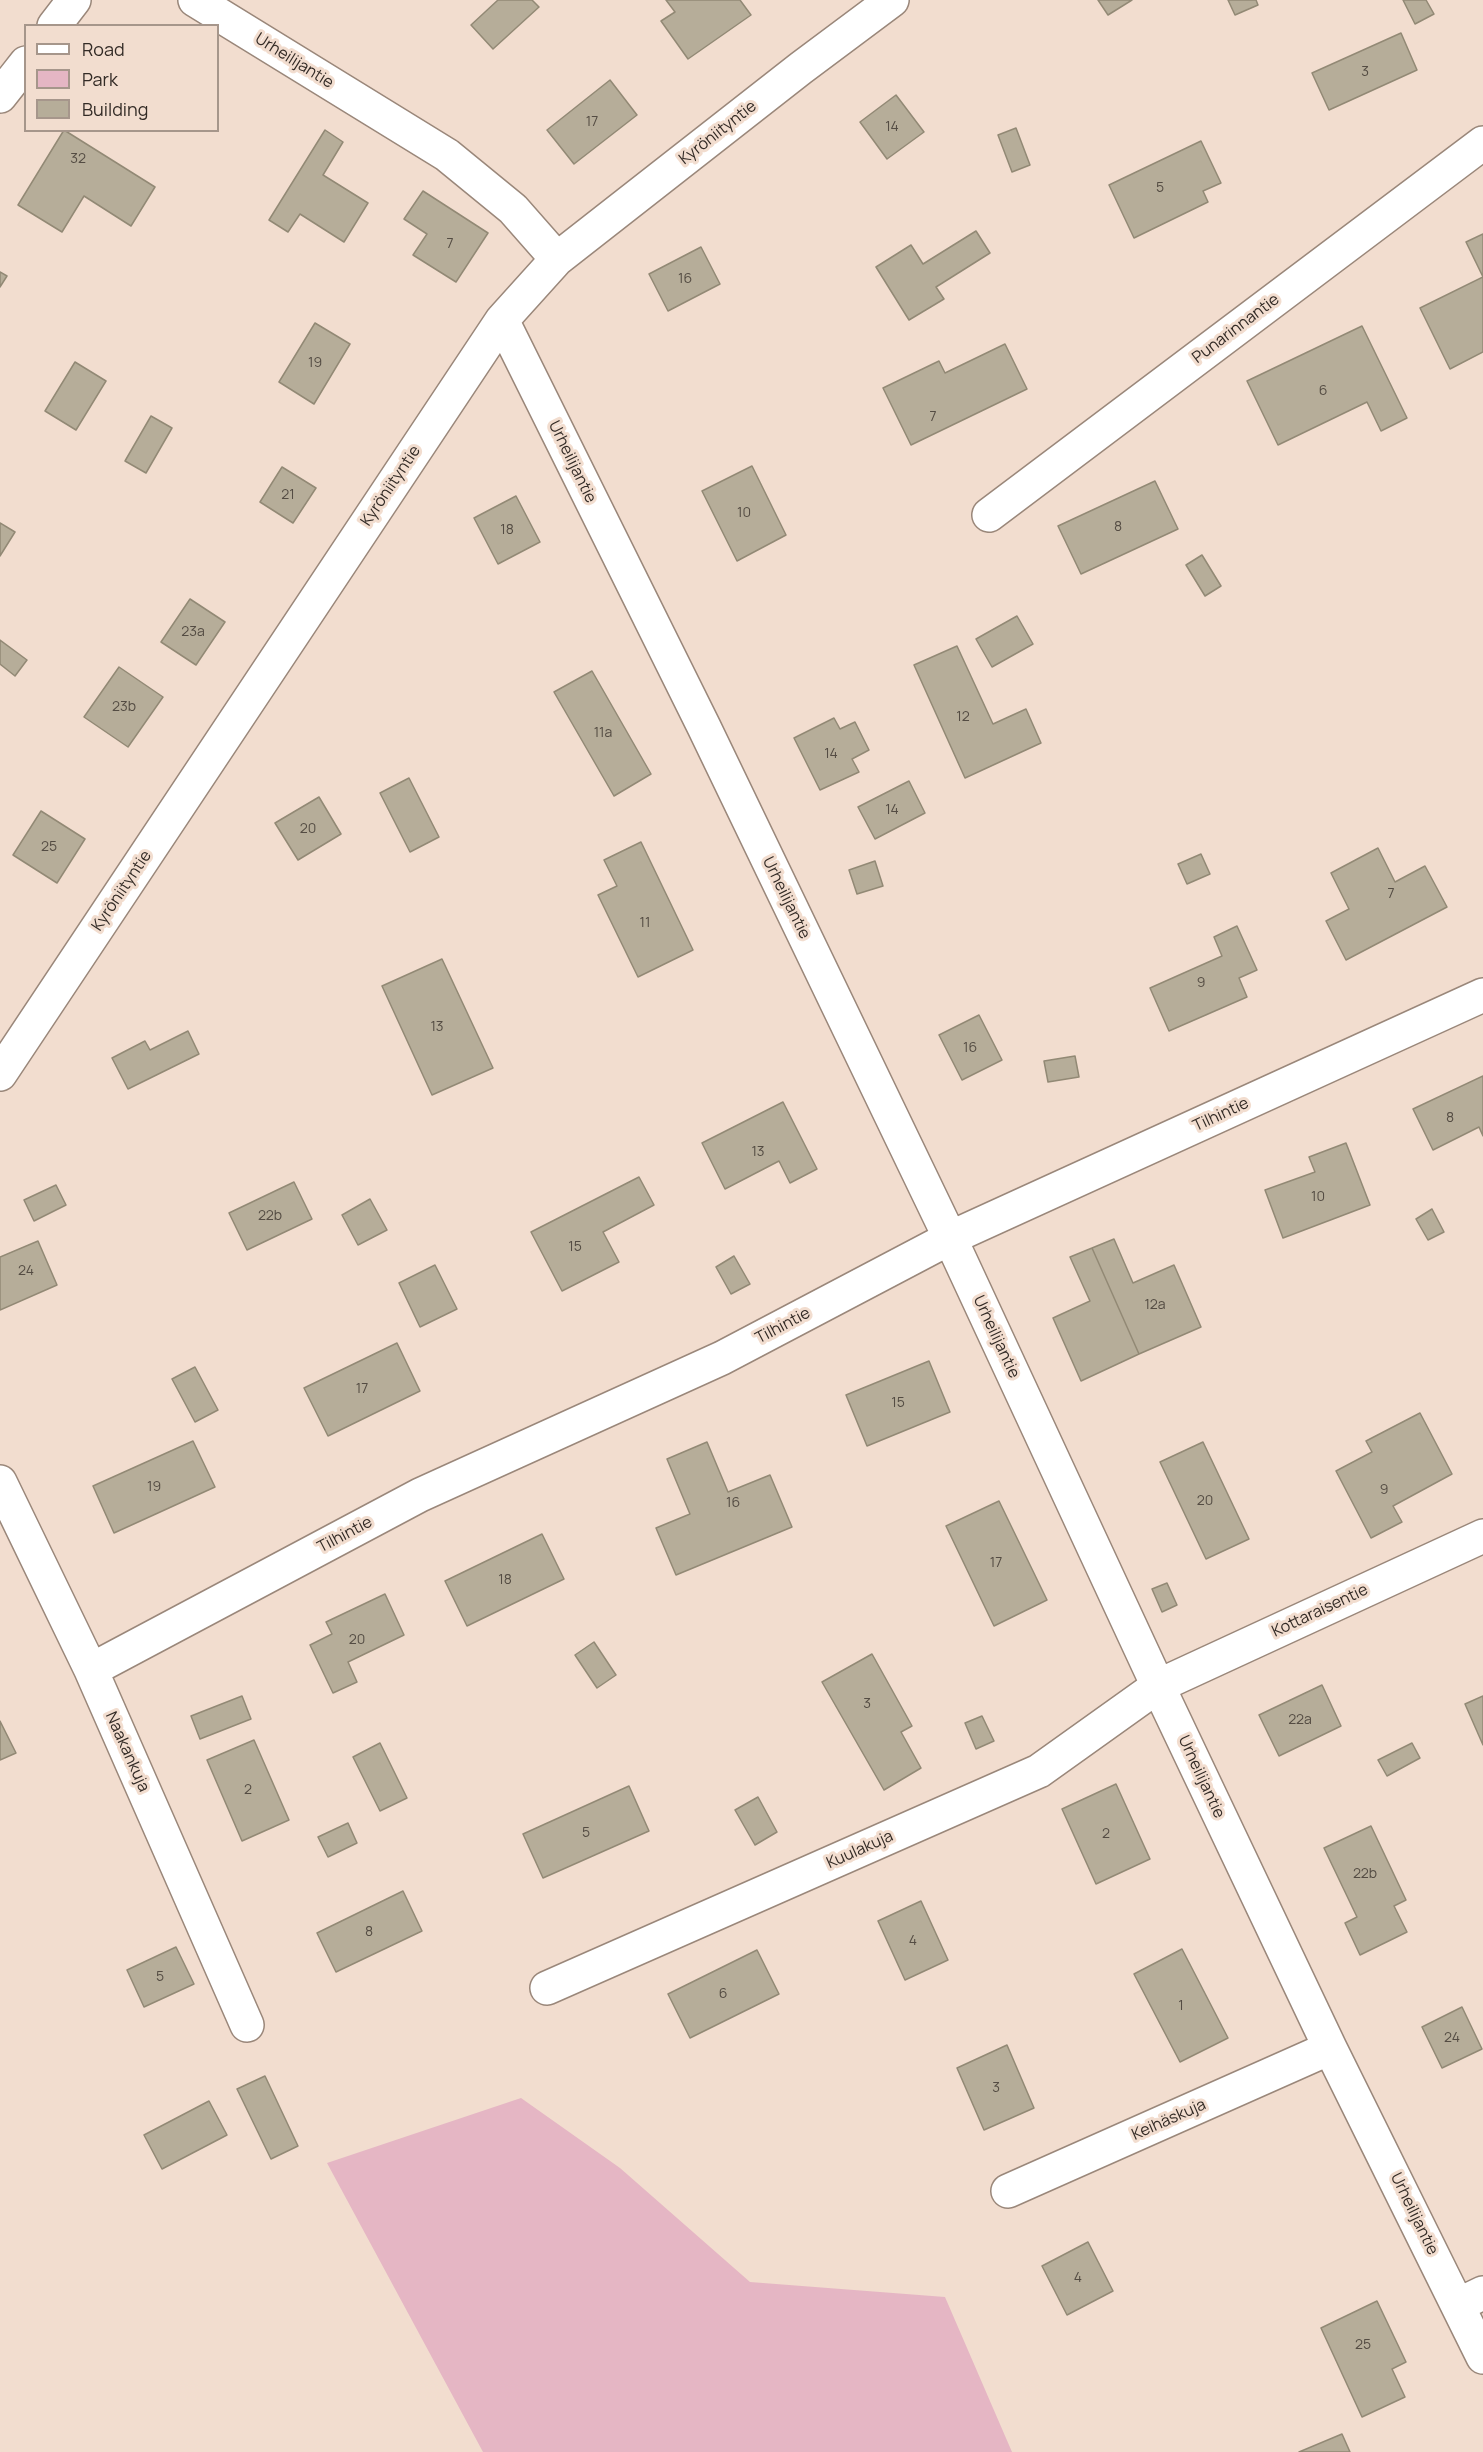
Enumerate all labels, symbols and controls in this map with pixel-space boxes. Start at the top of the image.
legend [24,24,219,132]
street label: Urheilijantie [251,29,337,93]
text: Road [82,37,125,61]
house number: 3 [1361,64,1369,80]
text: Park [82,67,118,91]
text: Building [82,97,148,121]
street label: Kyröniityntie [675,97,761,169]
house number: 17 [586,114,598,130]
house number: 14 [885,119,899,135]
house number: 32 [70,151,86,167]
house number: 5 [1156,180,1164,196]
house number: 7 [446,236,454,252]
house number: 16 [678,271,692,287]
street label: Punarinnantie [1189,290,1283,368]
house number: 19 [308,355,322,371]
house number: 6 [1319,383,1327,399]
house number: 7 [929,409,937,425]
street label: Urheilijantie [544,418,600,506]
street label: Kyröniityntie [357,442,425,530]
house number: 21 [281,487,295,503]
house number: 10 [737,505,751,521]
house number: 8 [1114,519,1122,535]
house number: 18 [500,522,514,538]
house number: 23a [181,624,205,640]
house number: 23b [112,699,136,715]
house number: 12 [956,709,970,725]
house number: 11a [594,725,612,741]
house number: 14 [824,746,838,762]
house number: 14 [885,802,899,818]
house number: 20 [300,821,316,837]
house number: 25 [41,839,57,855]
street label: Kyröniityntie [88,847,156,935]
street label: Urheilijantie [758,854,814,942]
house number: 7 [1387,886,1395,902]
house number: 11 [640,915,650,931]
house number: 9 [1197,975,1205,991]
house number: 13 [430,1019,444,1035]
house number: 16 [963,1040,977,1056]
street label: Tilhintie [1190,1094,1252,1136]
house number: 8 [1446,1110,1454,1126]
house number: 13 [751,1144,765,1160]
house number: 10 [1311,1189,1325,1205]
house number: 22b [258,1208,282,1224]
house number: 15 [568,1239,582,1255]
house number: 24 [18,1263,34,1279]
street label: Urheilijantie [969,1293,1023,1381]
house number: 12a [1144,1297,1166,1313]
street label: Tilhintie [752,1304,814,1348]
house number: 17 [356,1381,368,1397]
house number: 15 [891,1395,905,1411]
house number: 19 [147,1479,161,1495]
house number: 9 [1380,1482,1388,1498]
house number: 20 [1197,1493,1213,1509]
house number: 16 [726,1495,740,1511]
street label: Tilhintie [314,1513,376,1557]
house number: 17 [990,1555,1002,1571]
house number: 18 [498,1572,512,1588]
street label: Kottaraisentie [1269,1580,1371,1642]
house number: 20 [349,1632,365,1648]
house number: 3 [863,1696,871,1712]
street label: Naakankuja [101,1709,153,1795]
house number: 22a [1288,1712,1312,1728]
street label: Urheilijantie [1174,1733,1228,1821]
house number: 2 [244,1782,252,1798]
house number: 5 [582,1825,590,1841]
house number: 2 [1102,1826,1110,1842]
street label: Kuulakuja [824,1827,896,1873]
house number: 22b [1353,1866,1377,1882]
house number: 8 [365,1924,373,1940]
house number: 4 [909,1933,917,1949]
house number: 5 [156,1969,164,1985]
house number: 6 [719,1986,727,2002]
house number: 1 [1178,1998,1184,2014]
house number: 24 [1444,2030,1460,2046]
house number: 3 [992,2080,1000,2096]
street label: Keihäskuja [1129,2095,1209,2145]
street label: Urheilijantie [1386,2170,1442,2258]
house number: 4 [1074,2270,1082,2286]
house number: 25 [1355,2337,1371,2353]

